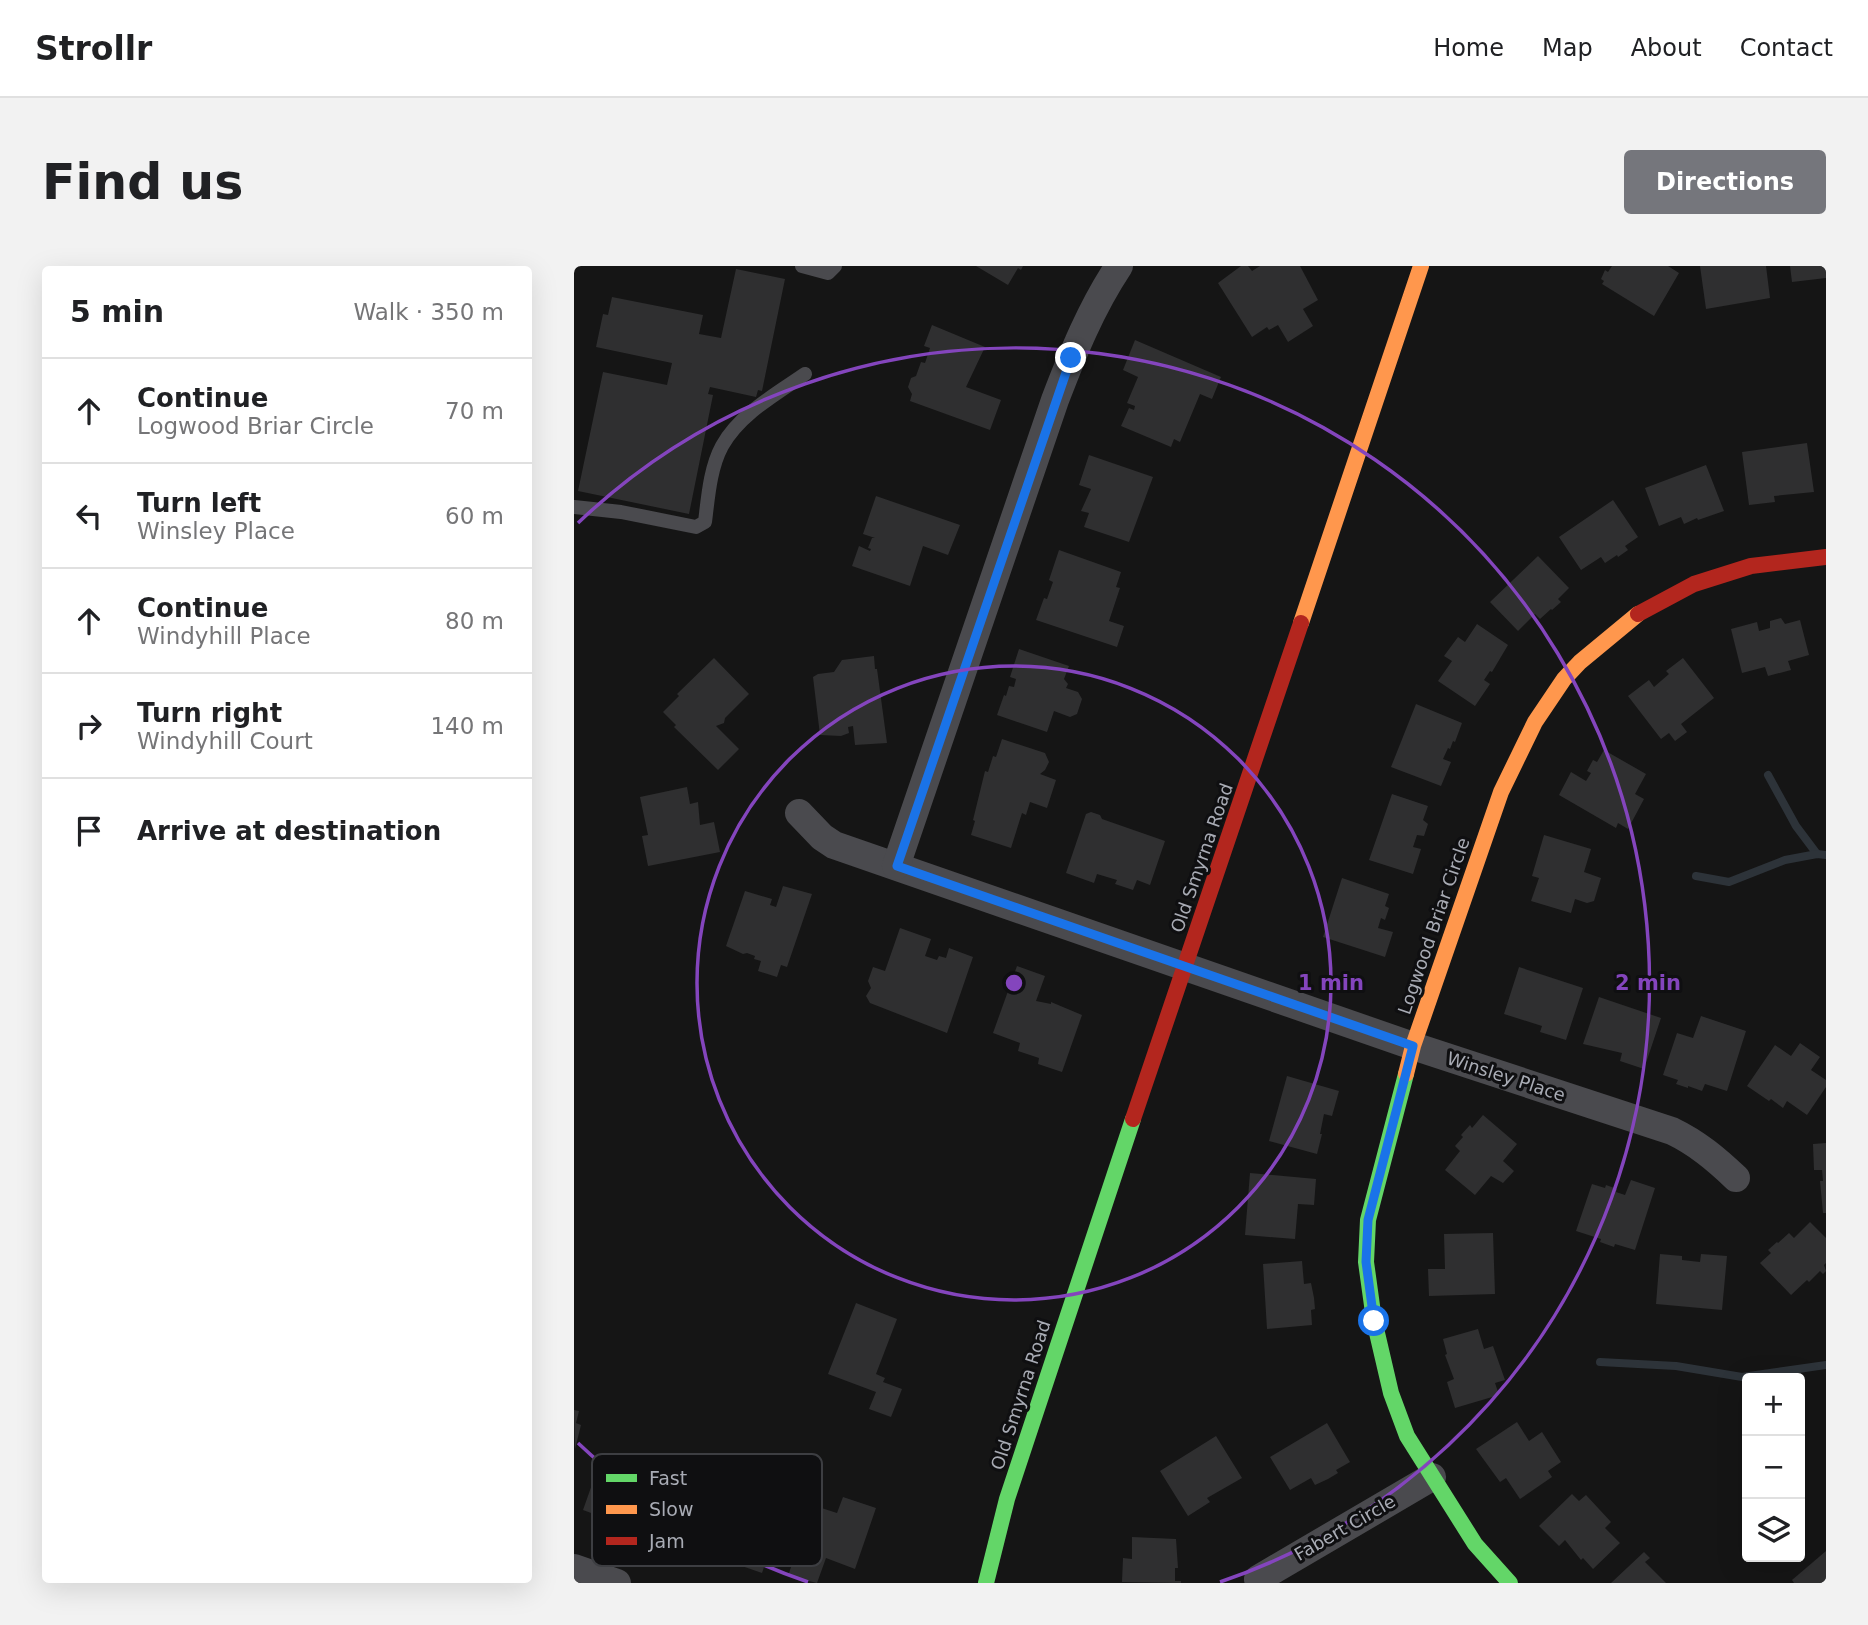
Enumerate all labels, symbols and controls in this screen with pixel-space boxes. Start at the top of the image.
text: Strollr [35,29,152,68]
text: Home [1433,34,1504,62]
text: Map [1542,34,1593,62]
text: About [1631,34,1702,62]
text: Contact [1740,34,1833,62]
button: Directions [1624,150,1826,214]
text: Find us [42,154,243,211]
text: 5 min [70,294,164,329]
text: Walk · 350 m [353,299,504,325]
route end [1055,342,1086,373]
text: Continue [137,383,268,413]
icon: ahead [70,392,108,430]
text: 70 m [445,398,504,424]
text: Logwood Briar Circle [137,413,374,439]
text: Turn left [137,488,261,518]
icon: left [70,497,108,535]
text: 60 m [445,503,504,529]
text: Winsley Place [137,518,295,544]
text: Continue [137,593,268,623]
icon: ahead [70,602,108,640]
text: 80 m [445,608,504,634]
text: Windyhill Place [137,623,311,649]
text: Turn right [137,698,282,728]
icon: right [70,707,108,745]
text: 140 m [430,713,504,739]
text: Windyhill Court [137,728,313,754]
street label: Old Smyrna Road [1166,781,1237,935]
icon: arrive [70,812,108,850]
text: Arrive at destination [137,816,441,846]
street label: Logwood Briar Circle [1393,835,1474,1017]
centre of rings [1002,971,1026,995]
text: 1 min [1298,971,1364,995]
text: 2 min [1615,971,1681,995]
street label: Winsley Place [1444,1047,1568,1106]
route start [1358,1305,1389,1336]
street label: Old Smyrna Road [986,1317,1055,1472]
map controls [1742,1373,1805,1562]
button: + [1742,1373,1805,1436]
button: − [1742,1436,1805,1499]
legend [592,1454,822,1566]
text: Fast [649,1467,687,1489]
street label: Fabert Circle [1291,1490,1399,1565]
text: Slow [649,1498,694,1520]
button: layers [1742,1499,1805,1562]
text: Jam [648,1530,685,1552]

